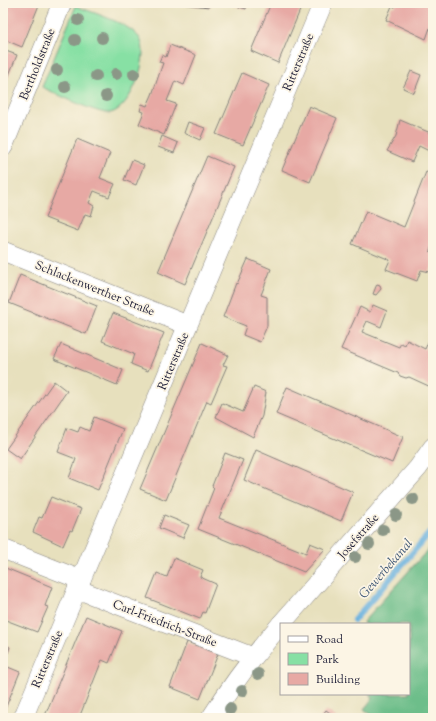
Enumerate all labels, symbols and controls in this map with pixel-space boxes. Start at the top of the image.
street label: Bertholdstraße [15,25,61,103]
street label: Ritterstraße [279,30,319,94]
street label: Schlackenwerther Straße [32,257,158,321]
street label: Ritterstraße [154,329,194,393]
street label: Josefstraße [333,510,384,564]
water label: Gewerbekanal [355,535,418,603]
street label: Carl-Friedrich-Straße [110,596,220,652]
legend [280,623,410,695]
street label: Ritterstraße [28,627,68,691]
text: Road [316,631,343,649]
text: Park [316,651,339,669]
text: Building [316,671,360,689]

